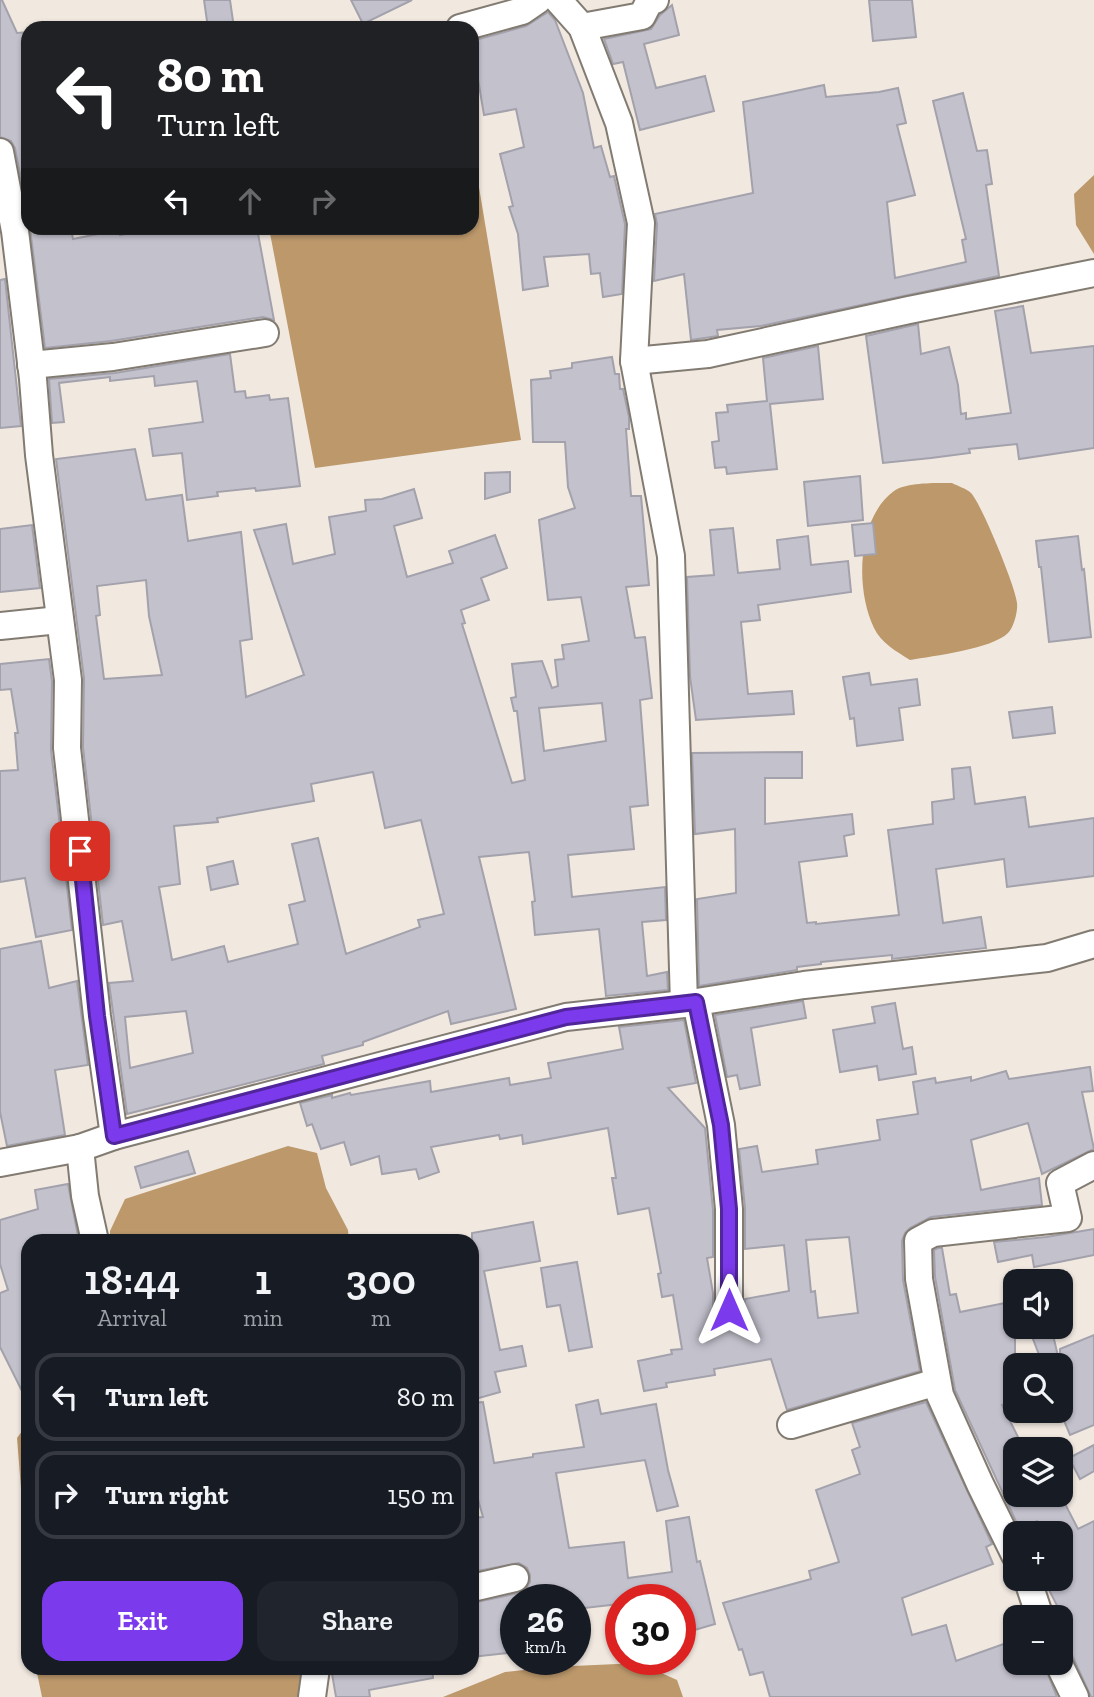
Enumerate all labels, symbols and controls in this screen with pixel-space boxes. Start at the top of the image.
text: 80 m [157,46,264,105]
icon: left [42,49,133,140]
text: Turn left [157,106,279,144]
icon: left [158,182,196,220]
icon: ahead [231,182,269,220]
icon: right [304,182,342,220]
pin [50,821,110,881]
icon: arrive [61,832,99,870]
text: 18:44 [84,1254,180,1305]
text: 1 [255,1254,271,1305]
text: 300 [346,1254,416,1305]
map controls [1003,1269,1073,1675]
button: sound [1003,1269,1073,1339]
position arrow [692,1273,766,1347]
text: Arrival [98,1304,167,1332]
text: min [243,1304,283,1332]
text: m [371,1304,391,1332]
button: search [1003,1353,1073,1423]
icon: left [46,1378,84,1416]
text: Turn left [105,1381,208,1413]
text: 80 m [397,1381,454,1413]
button: layers [1003,1437,1073,1507]
icon: right [46,1476,84,1514]
text: Turn right [105,1479,228,1511]
text: 150 m [387,1479,454,1511]
button: + [1003,1521,1073,1591]
button: Exit [42,1581,243,1661]
button: Share [257,1581,458,1661]
speed limit sign: 30 [605,1584,696,1675]
text: 26 [527,1599,564,1641]
button: − [1003,1605,1073,1675]
text: km/h [525,1636,566,1658]

